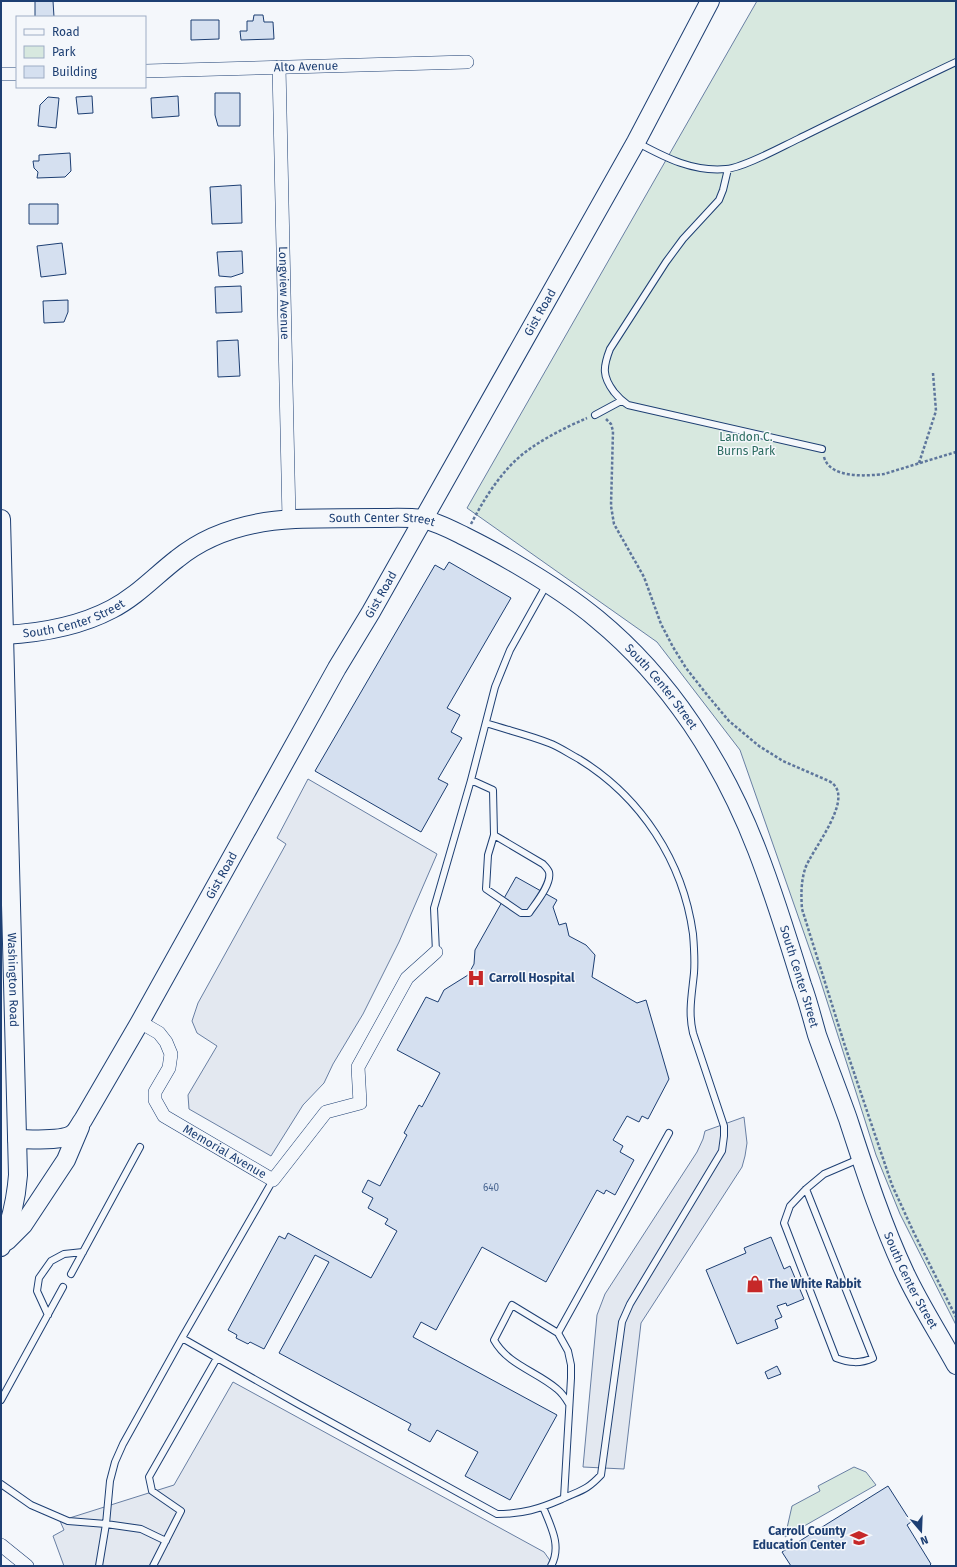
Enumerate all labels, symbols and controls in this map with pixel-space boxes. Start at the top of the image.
legend [16,16,146,88]
text: Road [52,25,80,39]
text: Park [52,45,76,59]
street label: Alto Avenue [273,59,338,74]
text: Building [52,65,98,79]
street label: Longview Avenue [276,246,292,340]
street label: Gist Road [521,286,559,338]
park label: Landon C. Burns Park [717,430,776,458]
street label: South Center Street [329,511,438,529]
street label: Gist Road [362,569,400,621]
street label: South Center Street [22,596,128,641]
street label: South Center Street [622,641,701,733]
street label: Gist Road [203,849,240,902]
street label: South Center Street [777,924,822,1030]
street label: Washington Road [5,932,21,1027]
hospital icon: Carroll Hospital [466,968,486,988]
place label: Carroll Hospital [489,971,575,985]
street label: Memorial Avenue [180,1122,269,1182]
house number: 640 [483,1182,500,1194]
street label: South Center Street [881,1230,941,1332]
shop icon: The White Rabbit [745,1274,765,1294]
place label: The White Rabbit [768,1277,862,1291]
north arrow [901,1511,941,1551]
place label: Carroll County Education Center [753,1524,847,1552]
school or university icon: Carroll County Education Center [849,1528,869,1548]
text: N [919,1533,930,1547]

